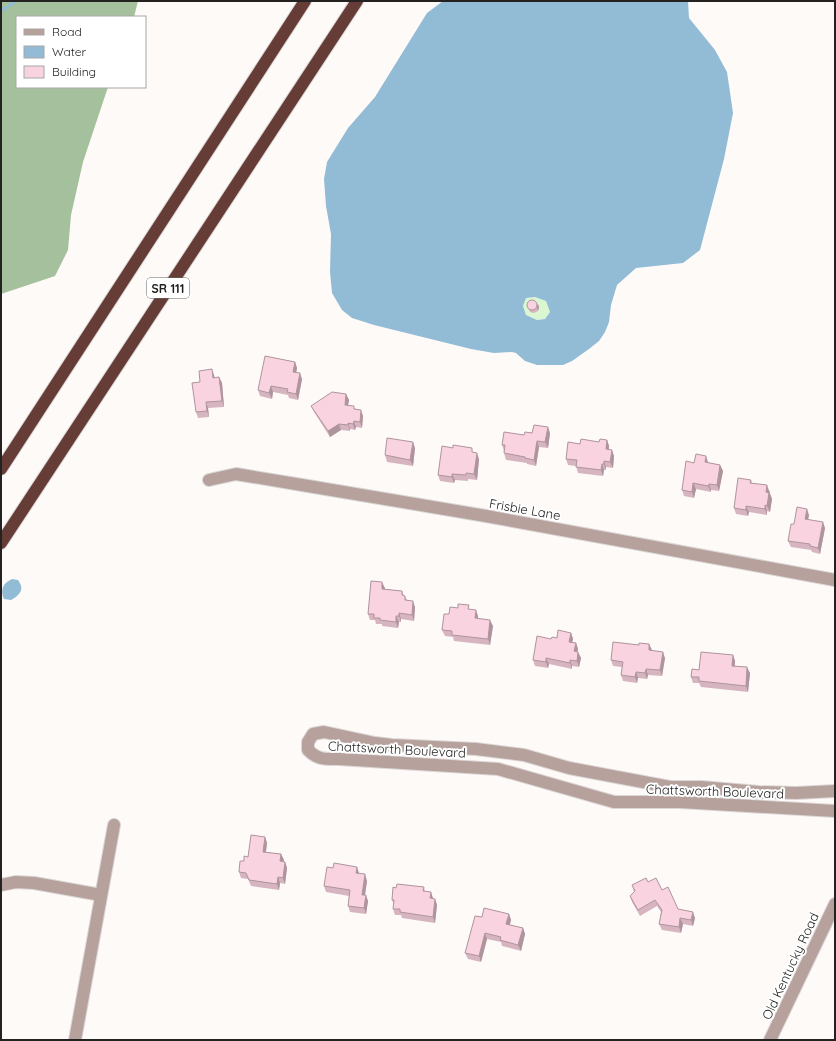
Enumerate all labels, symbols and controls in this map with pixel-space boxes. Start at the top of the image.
legend [16,16,146,88]
text: Road [52,24,82,39]
text: Water [52,44,87,59]
text: Building [52,64,96,79]
road number: SR 111 [147,278,189,298]
street label: Frisbie Lane [488,495,562,523]
street label: Chattsworth Boulevard [328,737,466,761]
street label: Chattsworth Boulevard [646,781,784,801]
street label: Old Kentucky Road [758,910,822,1022]

